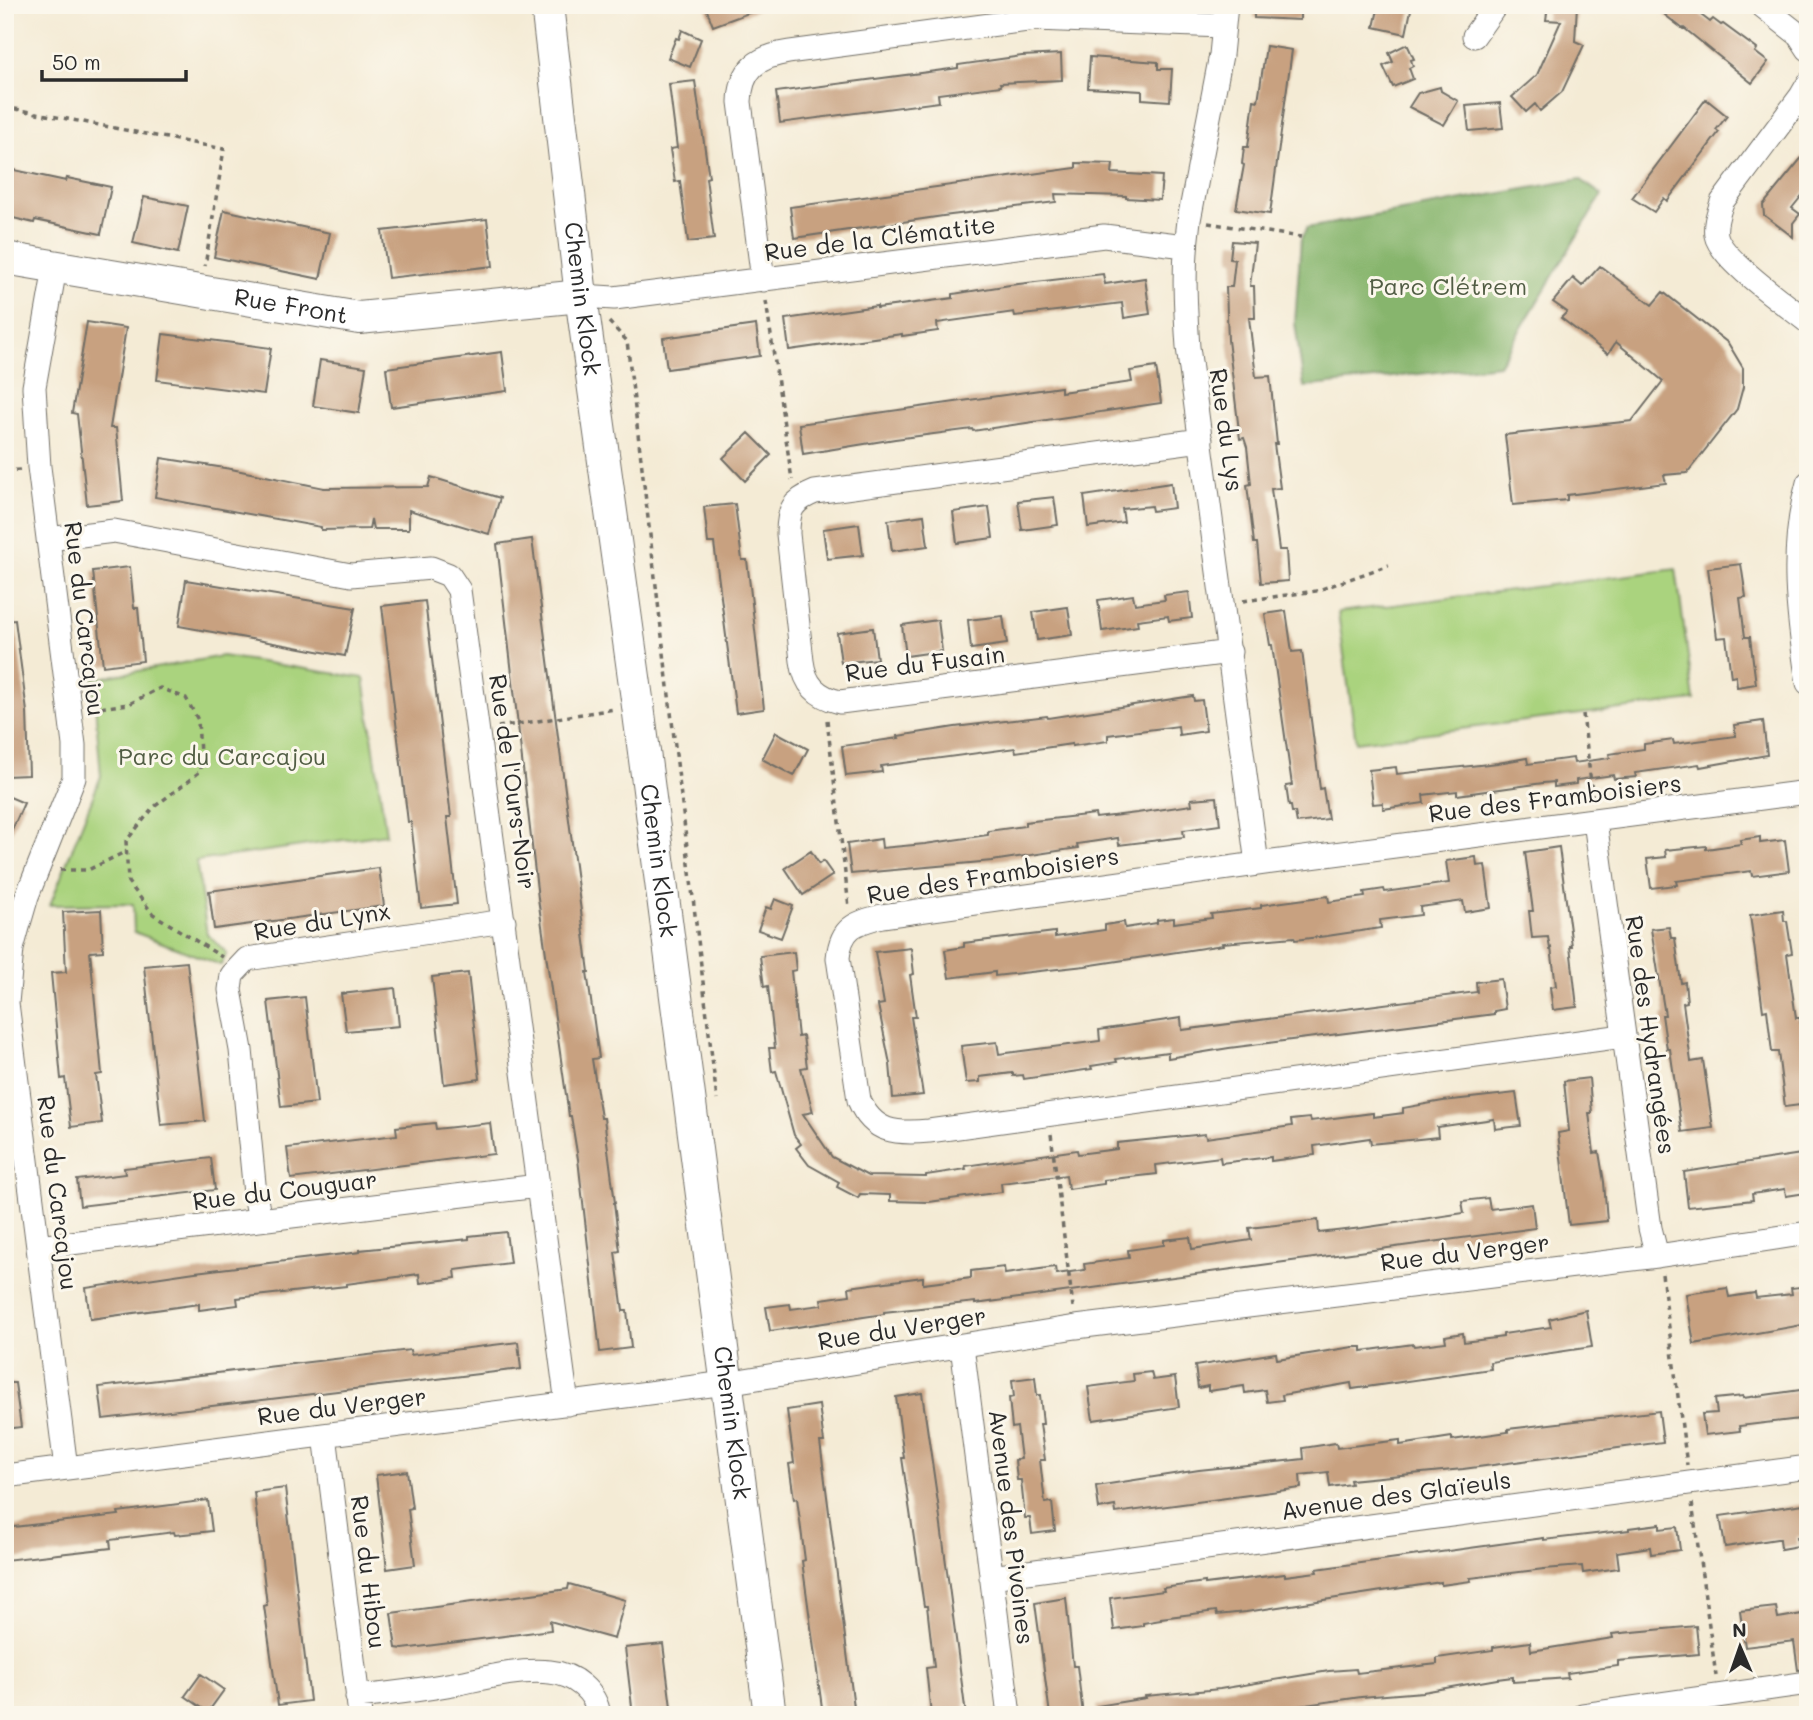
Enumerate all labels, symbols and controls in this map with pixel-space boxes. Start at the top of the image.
scale bar [42,38,186,82]
text: 50 m [52,48,101,75]
street label: Rue de la Clématite [762,208,997,267]
street label: Chemin Klock [558,220,609,378]
park label: Parc Clétrem [1369,270,1527,301]
street label: Rue Front [232,280,350,330]
street label: Rue du Lys [1204,366,1251,493]
street label: Rue du Carcajou [58,520,113,718]
street label: Rue du Fusain [843,637,1007,688]
street label: Rue de l'Ours-Noir [483,672,544,892]
park label: Parc du Carcajou [118,740,326,771]
street label: Rue des Framboisiers [1427,767,1683,828]
street label: Chemin Klock [634,782,685,939]
street label: Rue des Framboisiers [865,839,1121,910]
street label: Rue du Lynx [251,894,392,947]
street label: Rue des Hydrangées [1619,913,1684,1156]
street label: Rue du Carcajou [31,1094,86,1292]
street label: Rue du Couguar [191,1163,379,1216]
street label: Rue du Verger [1378,1226,1551,1277]
street label: Rue du Verger [815,1299,988,1356]
street label: Chemin Klock [708,1344,759,1502]
street label: Rue du Verger [255,1380,428,1431]
street label: Avenue des Pivoines [983,1408,1042,1646]
street label: Avenue des Glaïeuls [1279,1463,1513,1526]
street label: Rue du Hibou [345,1493,394,1650]
north arrow [1704,1612,1774,1682]
text: N [1732,1617,1747,1642]

